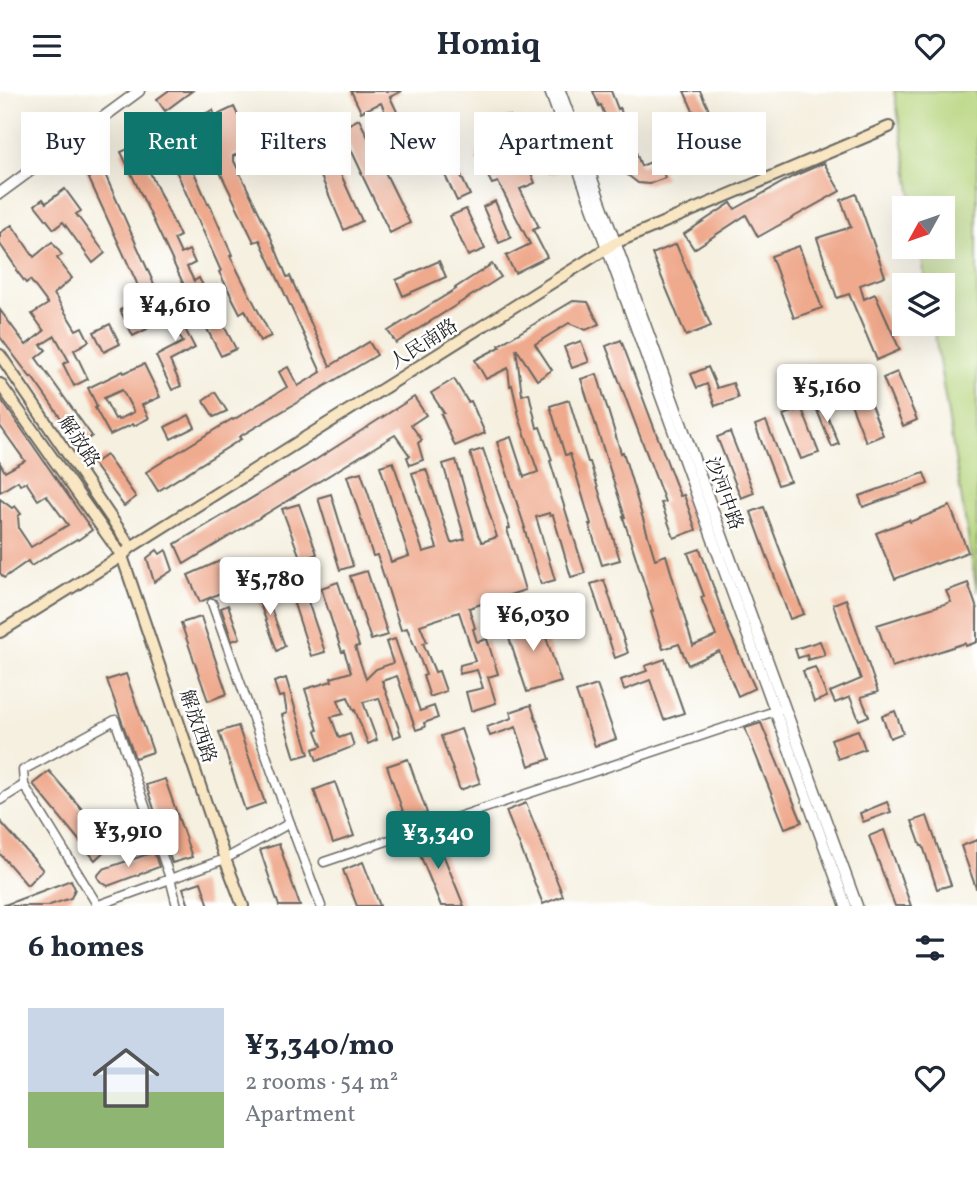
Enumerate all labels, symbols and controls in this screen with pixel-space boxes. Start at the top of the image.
text: Homiq [437,24,540,68]
icon: menu [28,27,66,65]
icon: heart [911,27,949,65]
chip: Buy [21,112,110,175]
chip: Rent [124,112,222,175]
chip: Filters [236,112,351,175]
chip: New [365,112,460,175]
chip: Apartment [474,112,638,175]
chip: House [652,112,766,175]
north arrow [892,196,956,259]
map controls [892,196,955,336]
button: layers [892,273,955,336]
pin: ¥4,610 [118,283,232,343]
text: ¥4,610 [139,290,211,322]
street label: 人民南路 [385,314,463,376]
pin: ¥5,160 [770,365,884,424]
text: ¥5,160 [793,371,861,403]
street label: 解放路 [52,411,105,473]
street label: 沙河中路 [698,454,748,534]
pin: ¥5,780 [213,557,327,617]
text: ¥5,780 [236,564,304,596]
pin: ¥6,030 [476,594,590,653]
text: ¥6,030 [496,600,570,632]
street label: 解放西路 [172,686,222,767]
pin: ¥3,910 [71,809,185,869]
pin: ¥3,340 [381,811,495,871]
text: ¥3,910 [93,816,163,848]
text: ¥3,340 [402,818,474,850]
text: 6 homes [28,927,144,969]
icon: filters [911,929,949,967]
text: ¥3,340/mo [245,1025,394,1067]
icon: home [84,1036,168,1120]
icon: heart [911,1059,949,1097]
text: 2 rooms · 54 m² [245,1067,398,1099]
text: Apartment [245,1099,356,1131]

